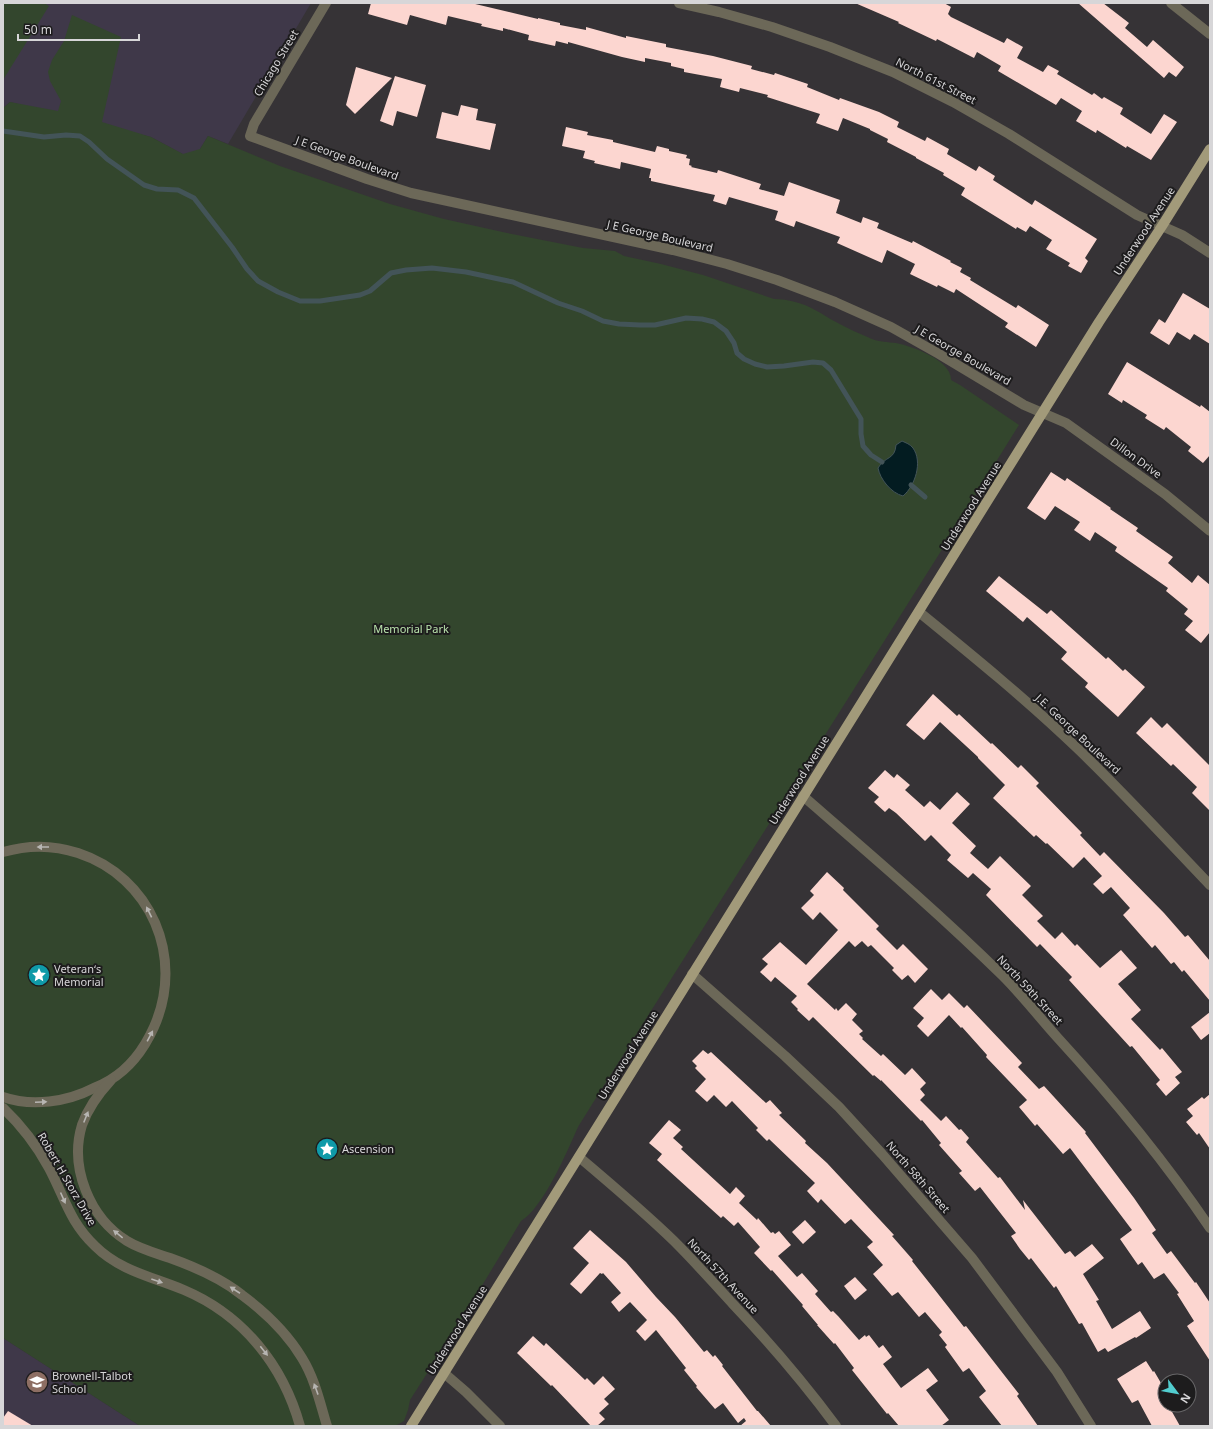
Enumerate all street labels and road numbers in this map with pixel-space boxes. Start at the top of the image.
street label: Chicago Street [250,27,301,99]
street label: North 61st Street [893,54,979,107]
street label: J E George Boulevard [293,132,401,183]
street label: Underwood Avenue [1109,184,1178,278]
street label: J E George Boulevard [605,216,715,255]
street label: J E George Boulevard [912,321,1014,388]
street label: Dillon Drive [1108,434,1165,481]
street label: Underwood Avenue [937,458,1004,553]
street label: J.E. George Boulevard [1032,690,1124,777]
street label: Underwood Avenue [765,732,832,827]
street label: North 59th Street [994,952,1067,1028]
street label: Underwood Avenue [594,1007,661,1102]
street label: Robert H Storz Drive [35,1129,100,1228]
street label: North 58th Street [883,1138,954,1216]
street label: North 57th Avenue [684,1235,762,1317]
street label: Underwood Avenue [423,1282,490,1377]

